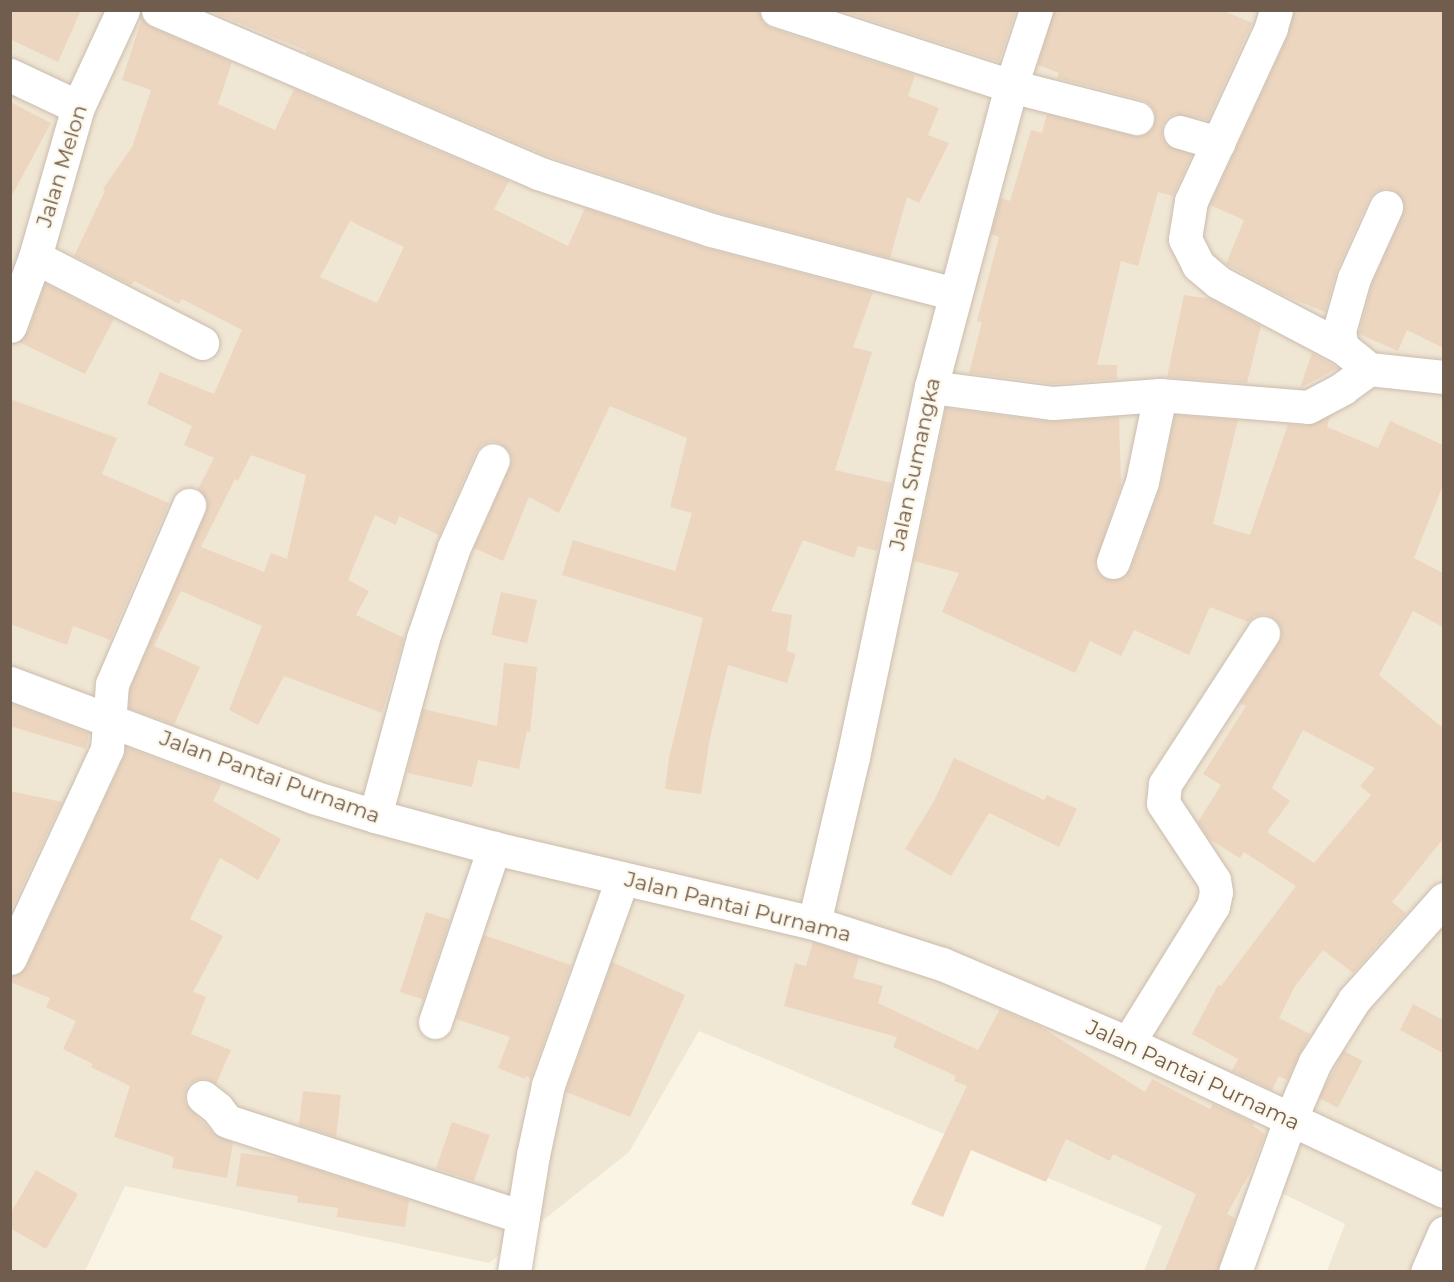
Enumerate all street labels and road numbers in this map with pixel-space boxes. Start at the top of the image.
street label: Jalan Melon [31,102,93,230]
street label: Jalan Sumangka [884,375,946,553]
street label: Jalan Pantai Purnama [157,725,383,829]
street label: Jalan Pantai Purnama [622,867,854,947]
street label: Jalan Pantai Purnama [1082,1014,1304,1136]

